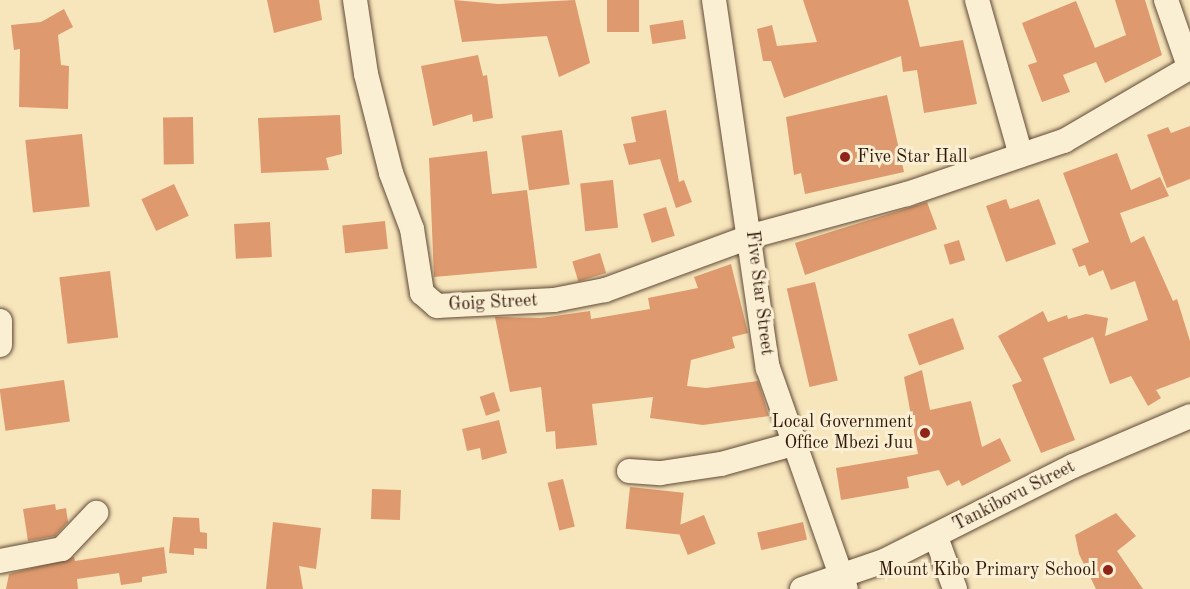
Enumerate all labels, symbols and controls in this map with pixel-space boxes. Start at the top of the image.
place label: Five Star Hall [857,146,968,168]
marker: Five Star Hall [838,150,852,164]
street label: Five Star Street [741,229,777,357]
street label: Goig Street [448,290,538,316]
place label: Local Government Office Mbezi Juu [772,412,913,454]
marker: Local Government Office Mbezi Juu [918,426,932,440]
street label: Tankibovu Street [949,456,1079,536]
place label: Mount Kibo Primary School [879,559,1096,581]
marker: Mount Kibo Primary School [1101,563,1115,577]

